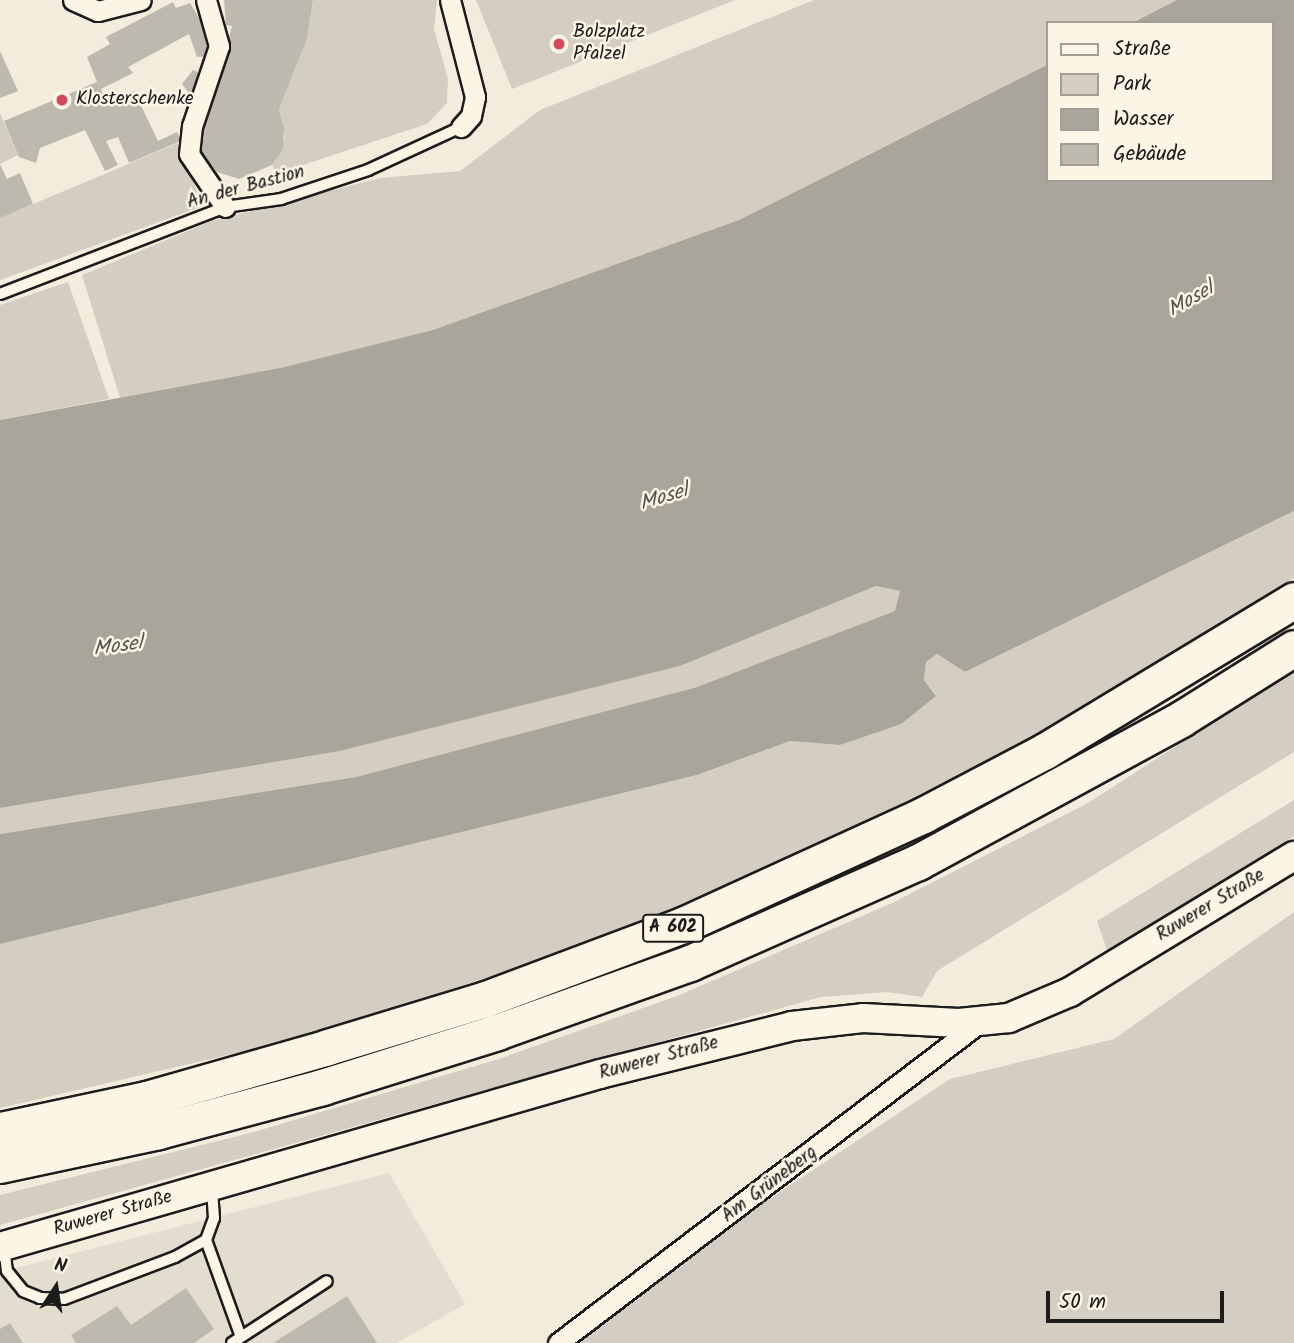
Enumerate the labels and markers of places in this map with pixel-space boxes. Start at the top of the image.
place label: Bolzplatz Pfalzel [573,22,645,66]
marker: Bolzplatz Pfalzel [551,36,567,52]
place label: Klosterschenke [76,89,194,111]
marker: Klosterschenke [54,92,70,108]

